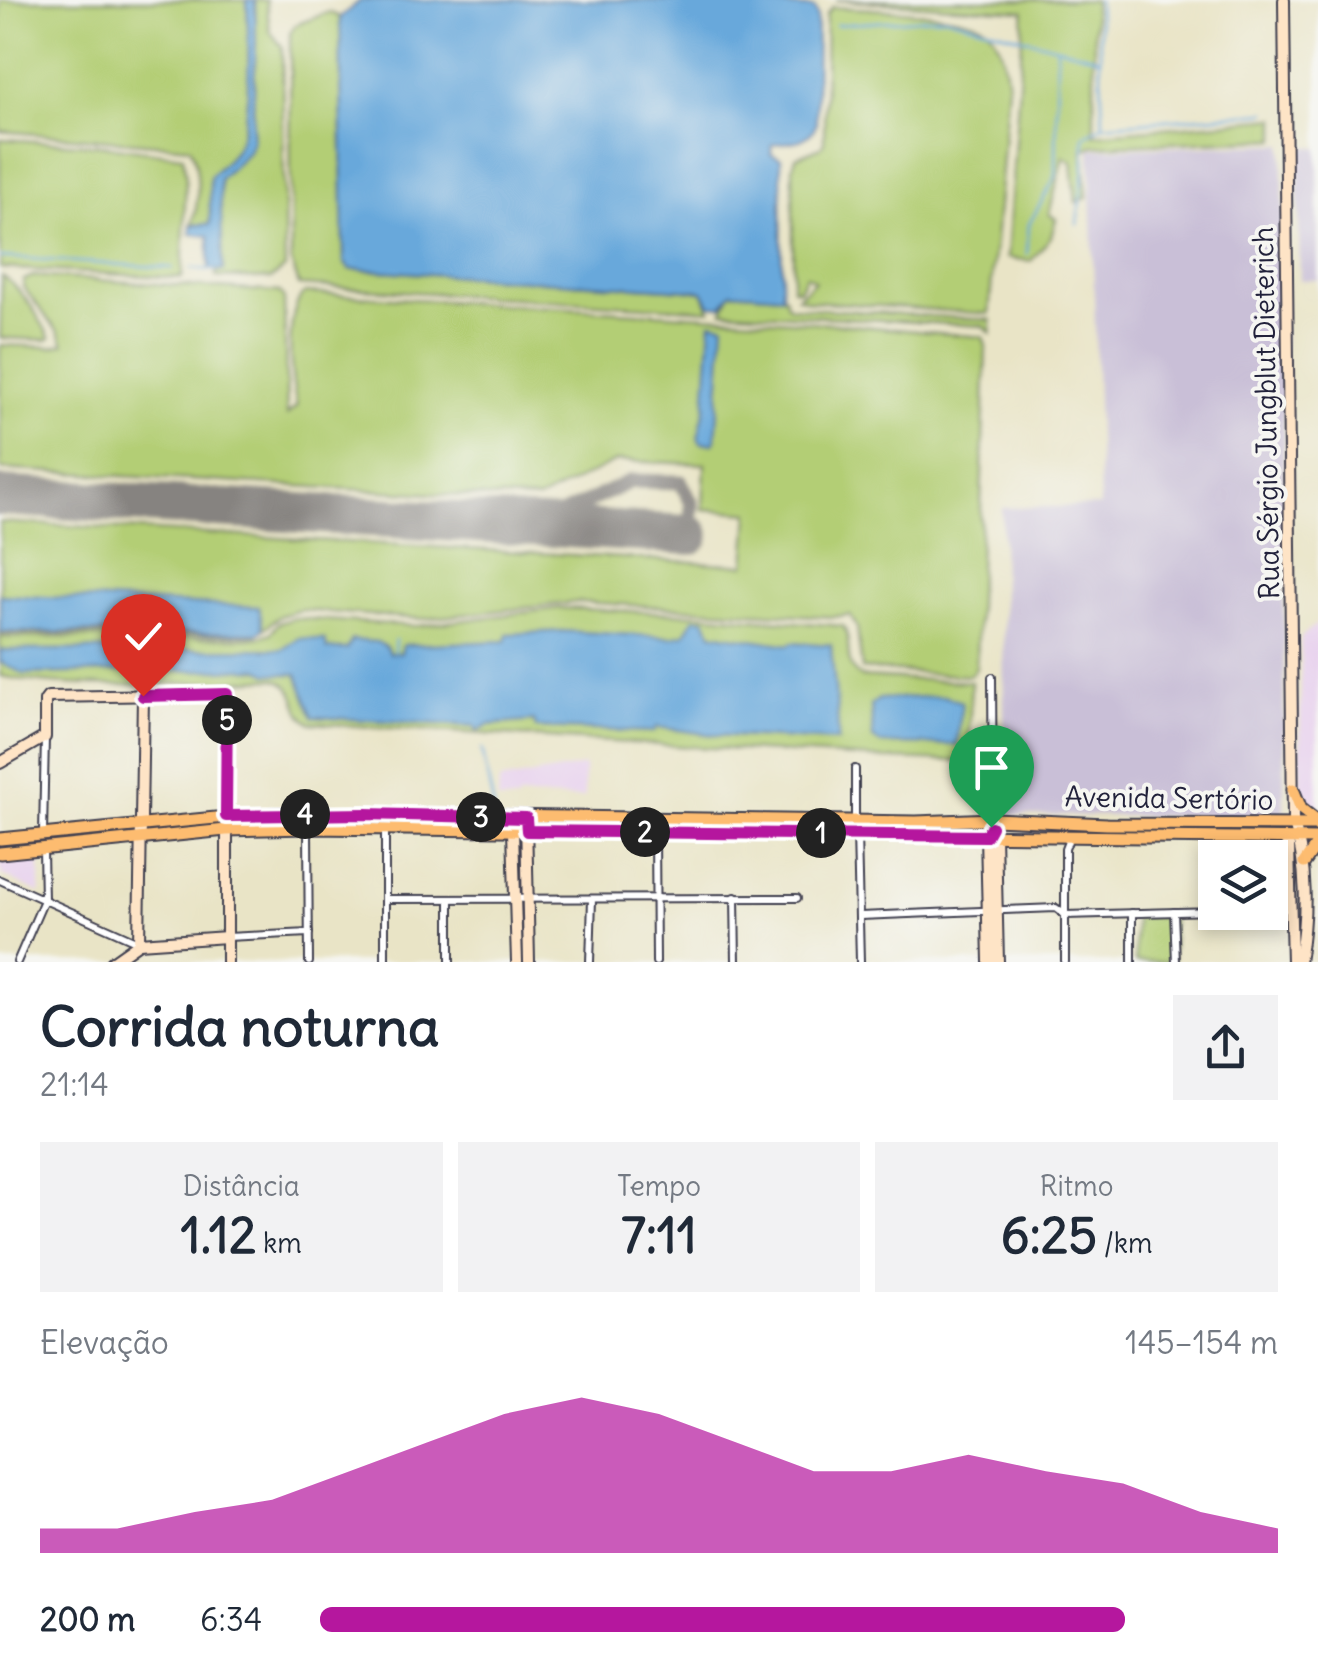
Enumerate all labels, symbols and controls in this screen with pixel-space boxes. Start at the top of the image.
street label: Rua Sérgio Jungblut Dieterich [1245,226,1287,600]
pin [101,594,186,697]
icon: check [116,609,171,664]
pin: 5 [202,695,252,745]
text: 5 [219,702,235,738]
pin [949,725,1034,828]
icon: arrive [964,740,1019,795]
street label: Avenida Sertório [1064,778,1274,818]
pin: 4 [280,789,330,839]
pin: 3 [456,792,506,842]
text: 4 [297,796,313,832]
text: 3 [473,799,489,835]
pin: 2 [620,807,670,857]
pin: 1 [796,808,846,858]
text: 2 [637,814,653,850]
text: 1 [815,815,827,851]
map controls [1198,840,1288,930]
button: layers [1198,840,1288,930]
text: Corrida noturna [40,992,439,1061]
button: share [1173,995,1278,1100]
text: 21:14 [40,1064,109,1105]
text: Distância [183,1168,300,1204]
text: Tempo [617,1168,701,1204]
text: Ritmo [1040,1168,1114,1204]
text: 1.12 [181,1204,256,1267]
text: 7:11 [621,1204,697,1267]
text: 6:25 [1001,1204,1097,1267]
text: km [256,1225,302,1261]
text: /km [1097,1225,1153,1261]
text: Elevação [40,1322,169,1363]
text: 145–154 m [1125,1322,1278,1363]
text: 200 m [40,1599,135,1640]
text: 6:34 [200,1599,262,1640]

